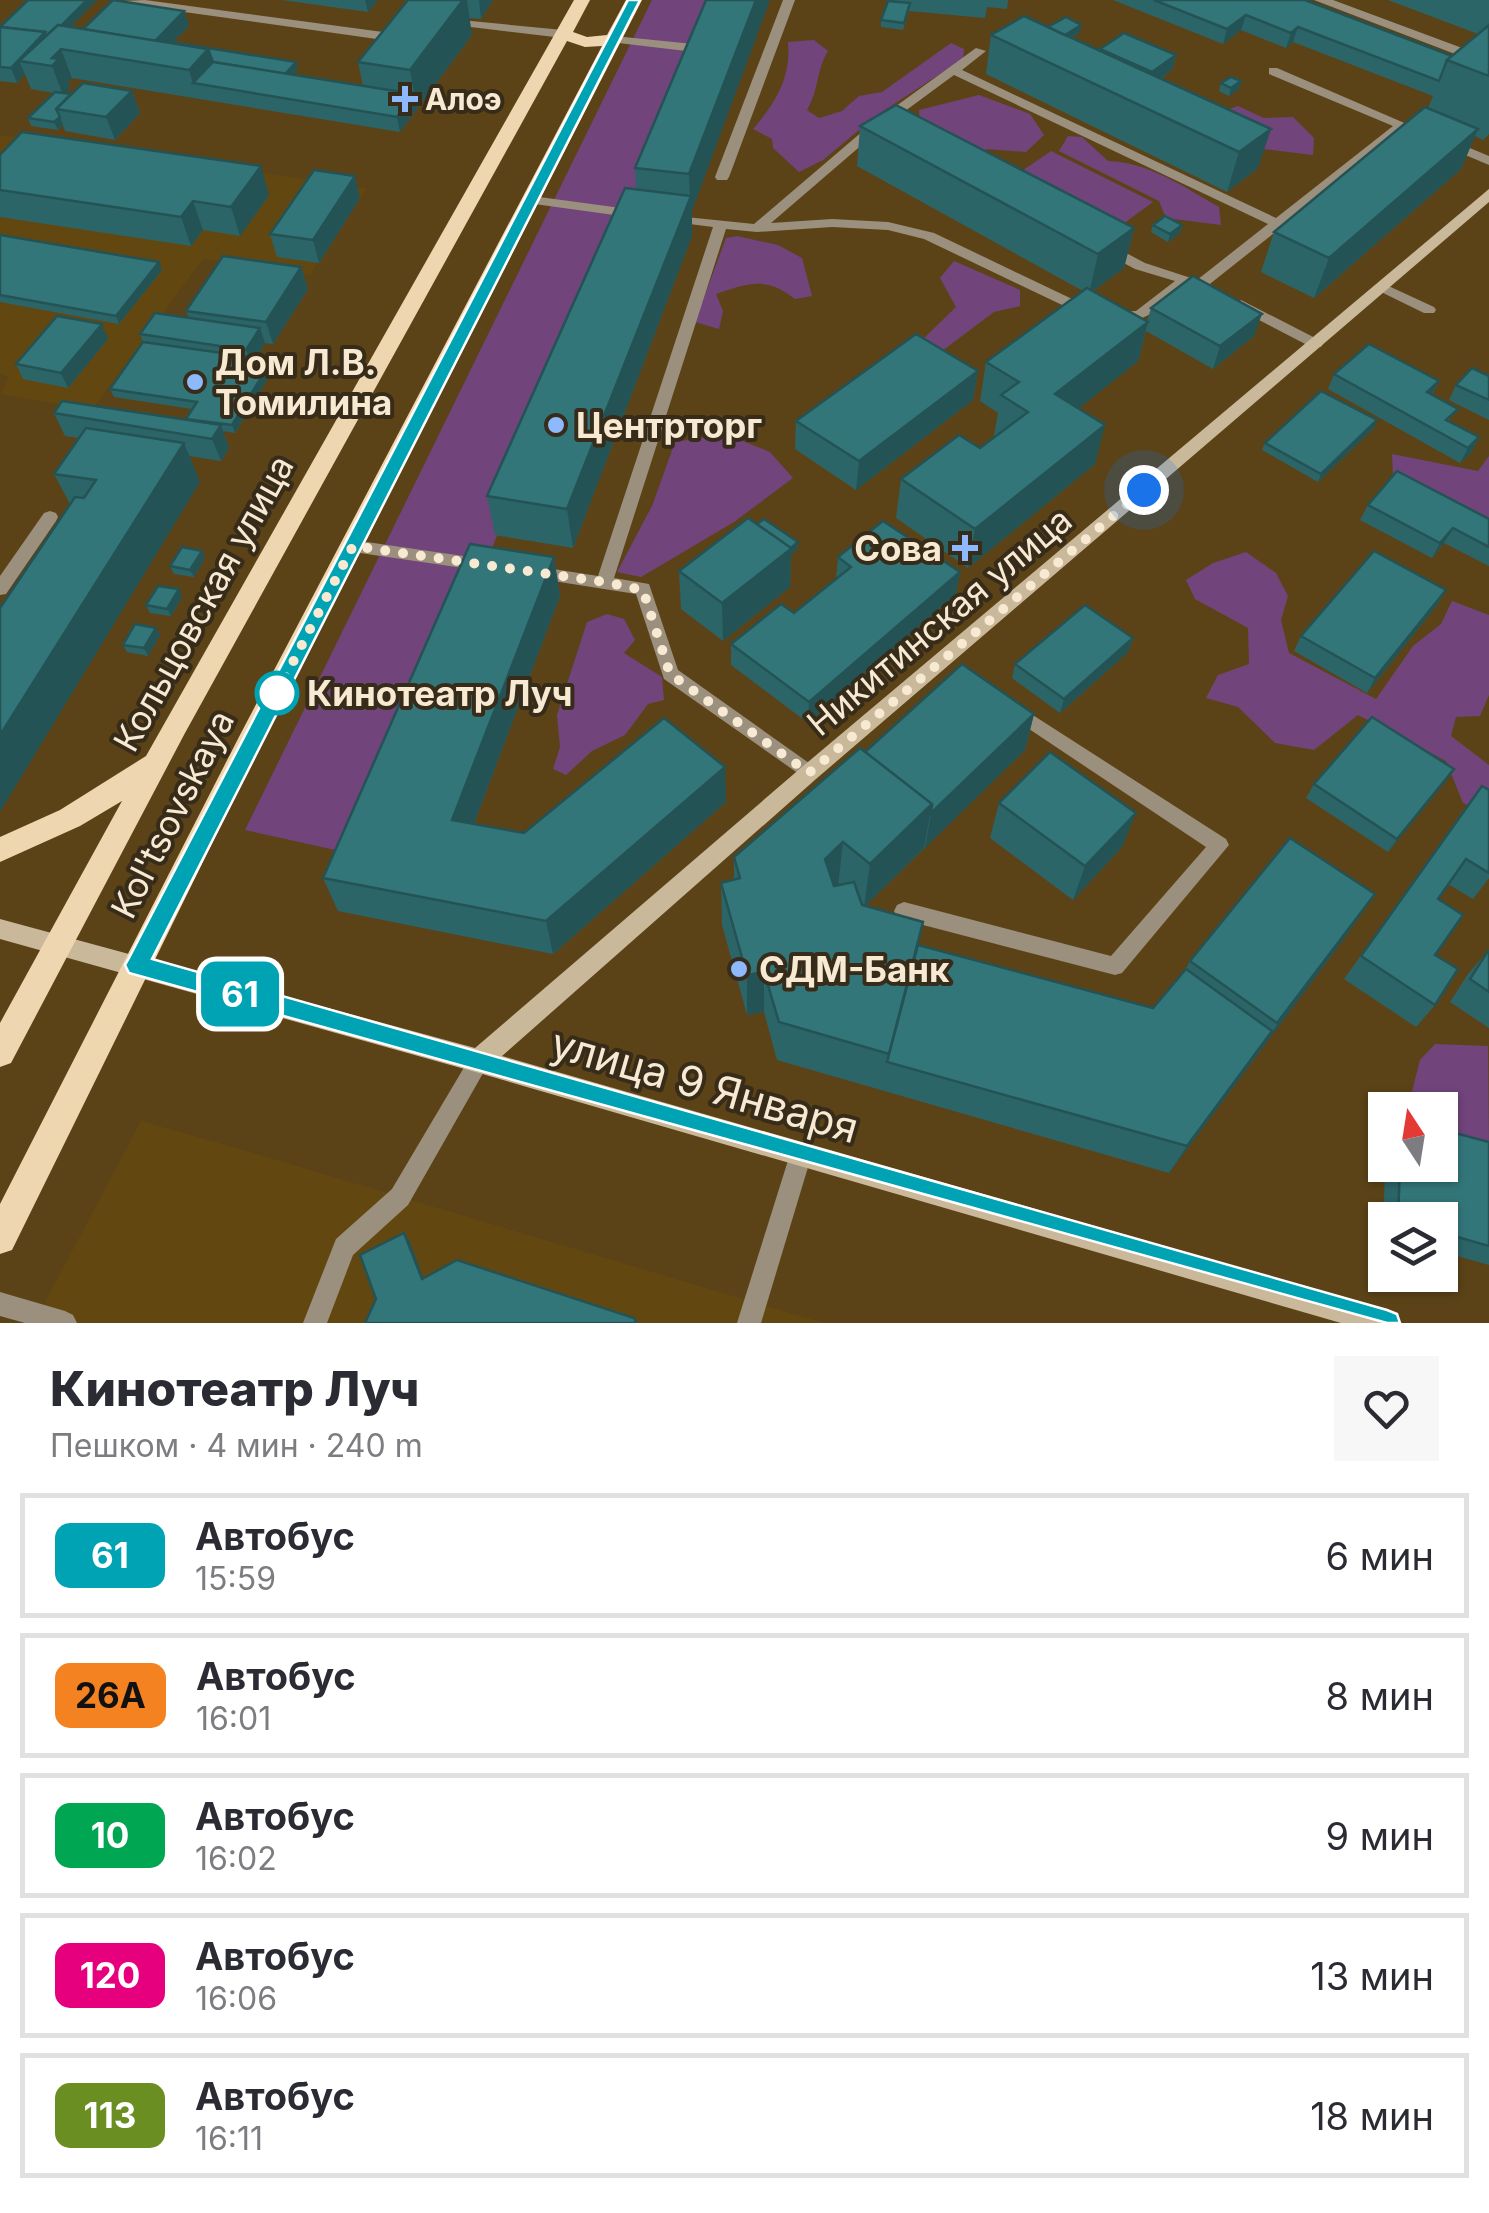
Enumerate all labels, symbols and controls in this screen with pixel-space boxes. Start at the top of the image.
place label: Алоэ [425,81,502,117]
marker: Алоэ [394,88,416,110]
place label: Дом Л.В. Томилина [215,341,392,423]
marker: Дом Л.В. Томилина [184,371,206,393]
place label: Центрторг [576,404,762,446]
marker: Центрторг [545,414,567,436]
street label: Кольцовская улица [104,448,302,758]
your location [1119,465,1169,515]
street label: Никитинская улица [798,498,1080,744]
place label: Сова [854,527,942,569]
marker: Сова [952,535,978,561]
marker: Кинотеатр Луч [256,672,298,714]
place label: Кинотеатр Луч [307,672,573,714]
street label: Kol'tsovskaya [102,703,242,925]
place label: СДМ-Банк [759,948,950,990]
marker: СДМ-Банк [728,958,750,980]
line badge: 61 [195,962,285,1026]
text: 61 [221,973,259,1015]
street label: улица 9 Января [546,1017,864,1153]
north arrow [1368,1092,1458,1182]
map controls [1368,1092,1458,1292]
button: layers [1368,1202,1458,1292]
button: heart [1334,1356,1439,1461]
text: Кинотеатр Луч [50,1359,419,1418]
text: Пешком · 4 мин · 240 m [50,1426,423,1465]
text: Автобус [195,1513,355,1559]
text: 6 мин [1326,1533,1434,1579]
text: 61 [91,1534,129,1576]
text: 15:59 [195,1559,276,1598]
text: Автобус [196,1653,356,1699]
text: 8 мин [1326,1673,1434,1719]
text: 26А [75,1674,146,1716]
text: 16:01 [196,1699,271,1738]
text: Автобус [195,1793,355,1839]
text: 9 мин [1326,1813,1434,1859]
text: 10 [91,1814,129,1856]
text: 16:02 [195,1839,277,1878]
text: Автобус [195,1933,355,1979]
text: 13 мин [1310,1953,1434,1999]
text: 120 [80,1954,140,1996]
text: 16:06 [195,1979,277,2018]
text: Автобус [195,2073,355,2119]
text: 18 мин [1310,2093,1434,2139]
text: 113 [84,2094,136,2136]
text: 16:11 [195,2119,263,2158]

